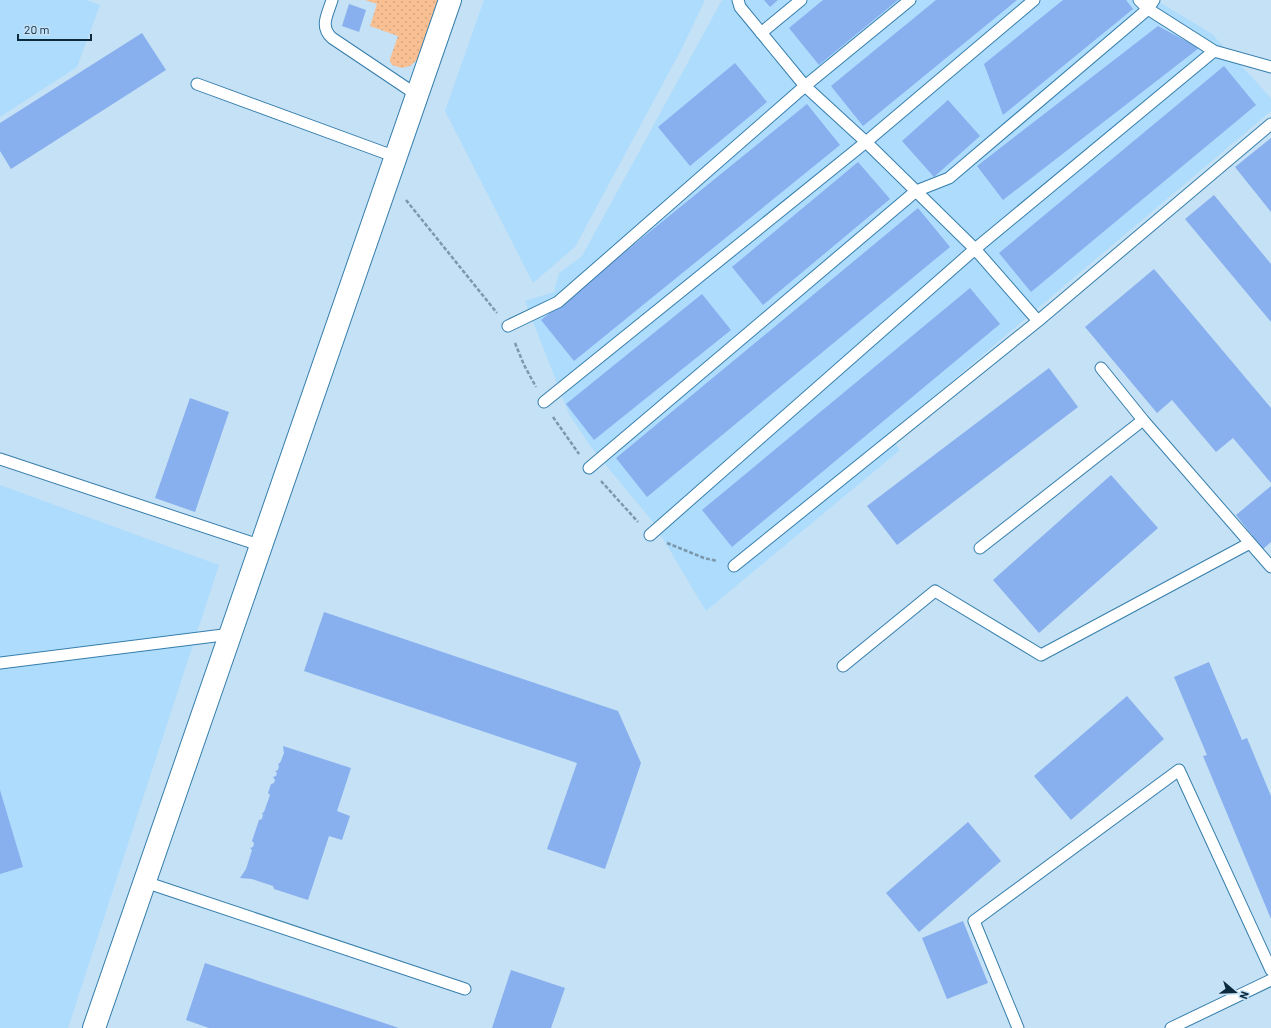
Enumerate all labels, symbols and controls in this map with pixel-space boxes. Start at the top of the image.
scale bar [18,16,91,42]
text: 20 m [24,22,50,36]
north arrow [1215,972,1255,1012]
text: N [1238,990,1252,1001]

